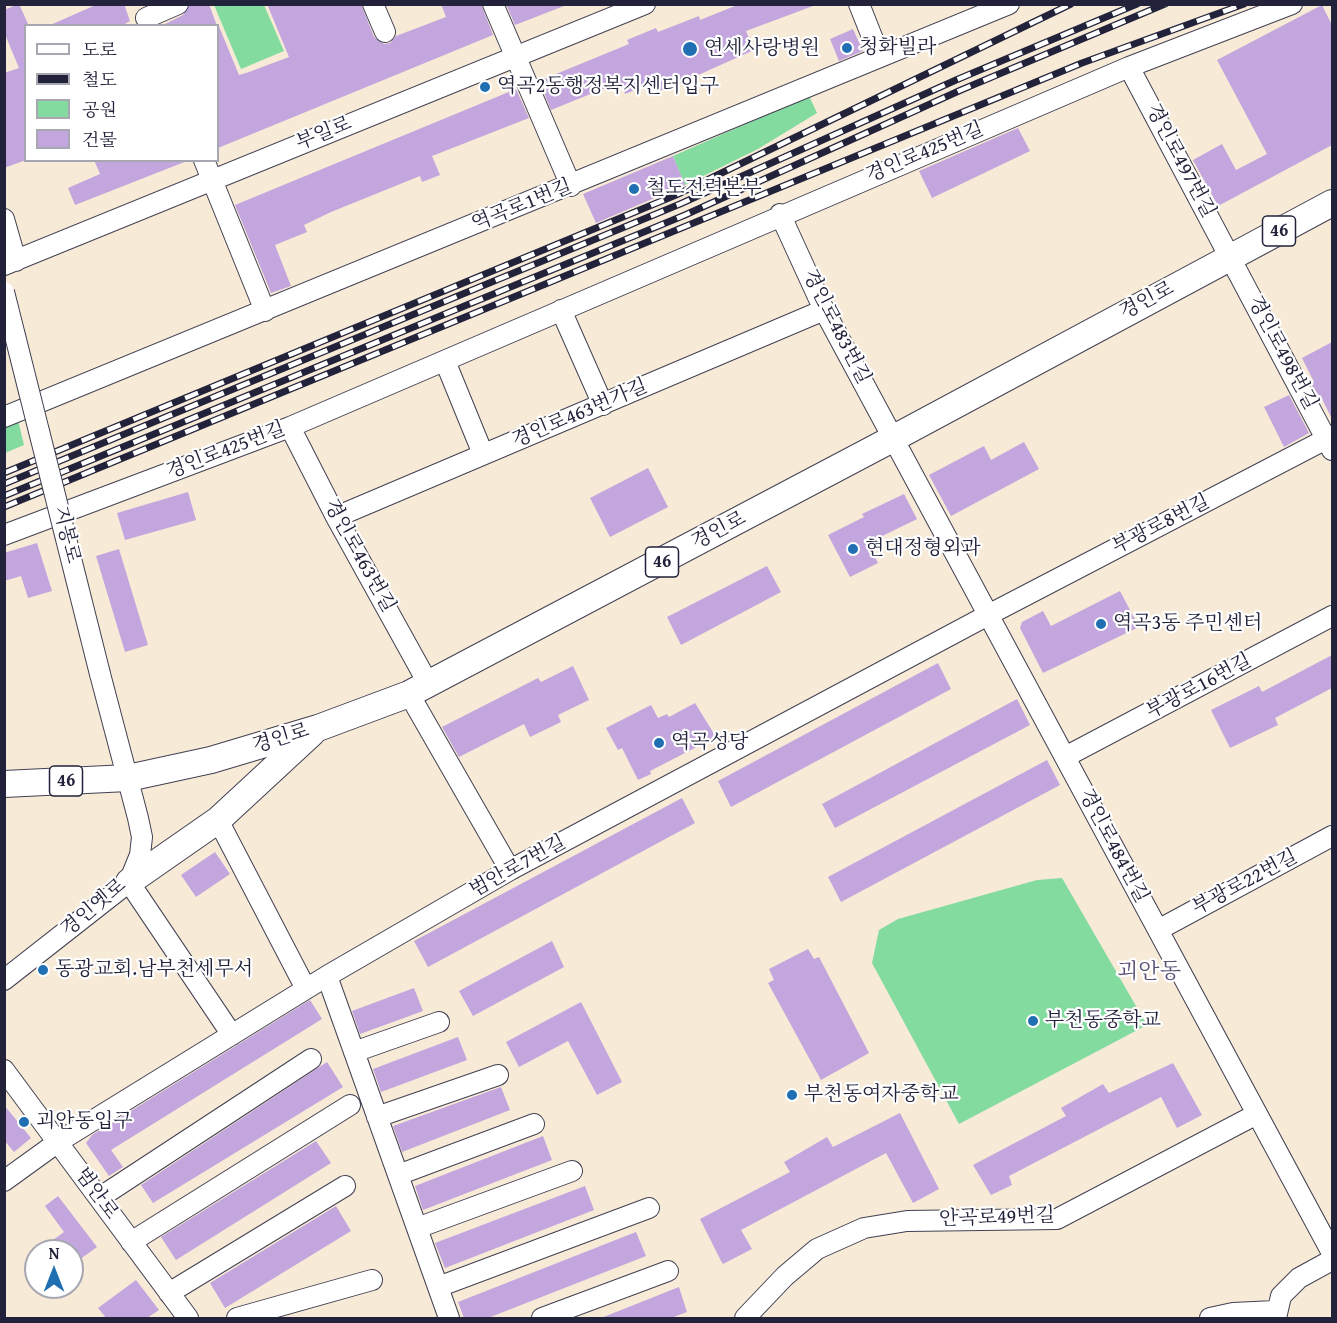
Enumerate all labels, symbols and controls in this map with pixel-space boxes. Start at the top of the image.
legend [24,24,219,162]
text: 도로 [82,36,117,63]
place label: 청화빌라 [859,36,936,60]
place label: 연세사랑병원 [704,37,820,61]
marker: 연세사랑병원 [681,40,699,58]
marker: 청화빌라 [840,41,854,55]
text: 철도 [82,66,117,93]
place label: 역곡2동행정복지센터입구 [497,75,719,99]
marker: 역곡2동행정복지센터입구 [478,80,492,94]
text: 공원 [82,96,117,123]
street label: 경인로497번길 [1140,100,1220,222]
street label: 부일로 [293,112,355,156]
street label: 경인로425번길 [863,117,987,189]
text: 건물 [82,126,117,153]
street label: 역곡로1번길 [468,175,576,237]
place label: 철도전력본부 [646,177,762,201]
marker: 철도전력본부 [627,182,641,196]
road number: 46 [1262,216,1296,246]
street label: 경인로483번길 [797,266,875,388]
street label: 경인로 [1116,277,1178,325]
street label: 경인로498번길 [1242,292,1322,414]
street label: 경인로463번가길 [509,375,651,453]
street label: 경인로425번길 [163,417,289,485]
street label: 부광로8번길 [1108,490,1214,560]
street label: 경인로463번길 [318,495,400,617]
street label: 지봉로 [47,504,85,566]
street label: 경인로 [688,507,750,555]
place label: 현대정형외과 [865,537,981,561]
marker: 현대정형외과 [846,542,860,556]
road number: 46 [646,547,678,577]
place label: 역곡3동 주민센터 [1113,612,1262,636]
marker: 역곡3동 주민센터 [1094,617,1108,631]
street label: 부광로16번길 [1142,649,1256,725]
street label: 경인로 [250,719,312,759]
place label: 역곡성당 [671,731,748,755]
marker: 역곡성당 [652,736,666,750]
road number: 46 [50,766,82,796]
street label: 경인로484번길 [1073,785,1153,907]
street label: 범안로7번길 [466,831,570,903]
street label: 부광로22번길 [1188,845,1302,921]
street label: 경인옛로 [57,874,131,942]
place label: 동광교회.남부천세무서 [55,958,253,982]
district label: 괴안동 [1117,959,1181,985]
marker: 동광교회.남부천세무서 [36,963,50,977]
place label: 부천동중학교 [1045,1009,1161,1033]
marker: 부천동중학교 [1026,1014,1040,1028]
place label: 부천동여자중학교 [804,1083,959,1107]
marker: 부천동여자중학교 [785,1088,799,1102]
place label: 괴안동입구 [36,1110,133,1134]
marker: 괴안동입구 [17,1115,31,1129]
street label: 범안로 [69,1164,123,1224]
street label: 안곡로49번길 [939,1204,1055,1232]
north arrow [24,1239,84,1299]
text: N [49,1241,59,1265]

